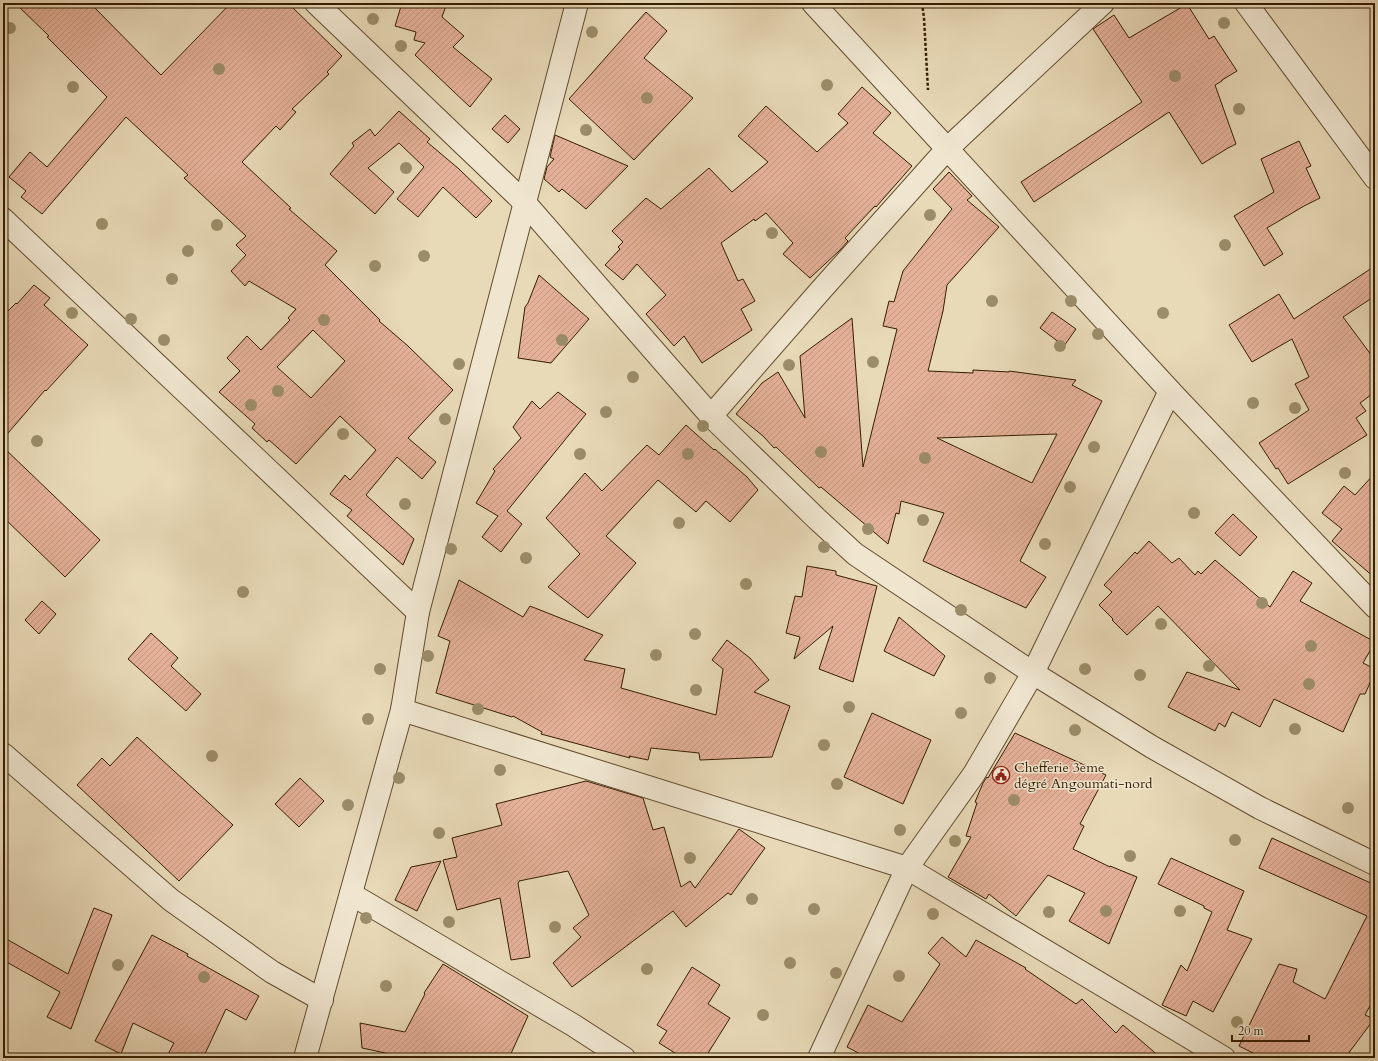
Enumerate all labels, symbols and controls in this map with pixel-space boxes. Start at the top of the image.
place label: Chefferie 3eme dégré Angoumati-nord [1014,758,1153,793]
public building icon: Chefferie 3eme dégré Angoumati-nord [991,765,1011,785]
scale bar [1232,1017,1309,1043]
text: 20 m [1238,1023,1265,1039]

